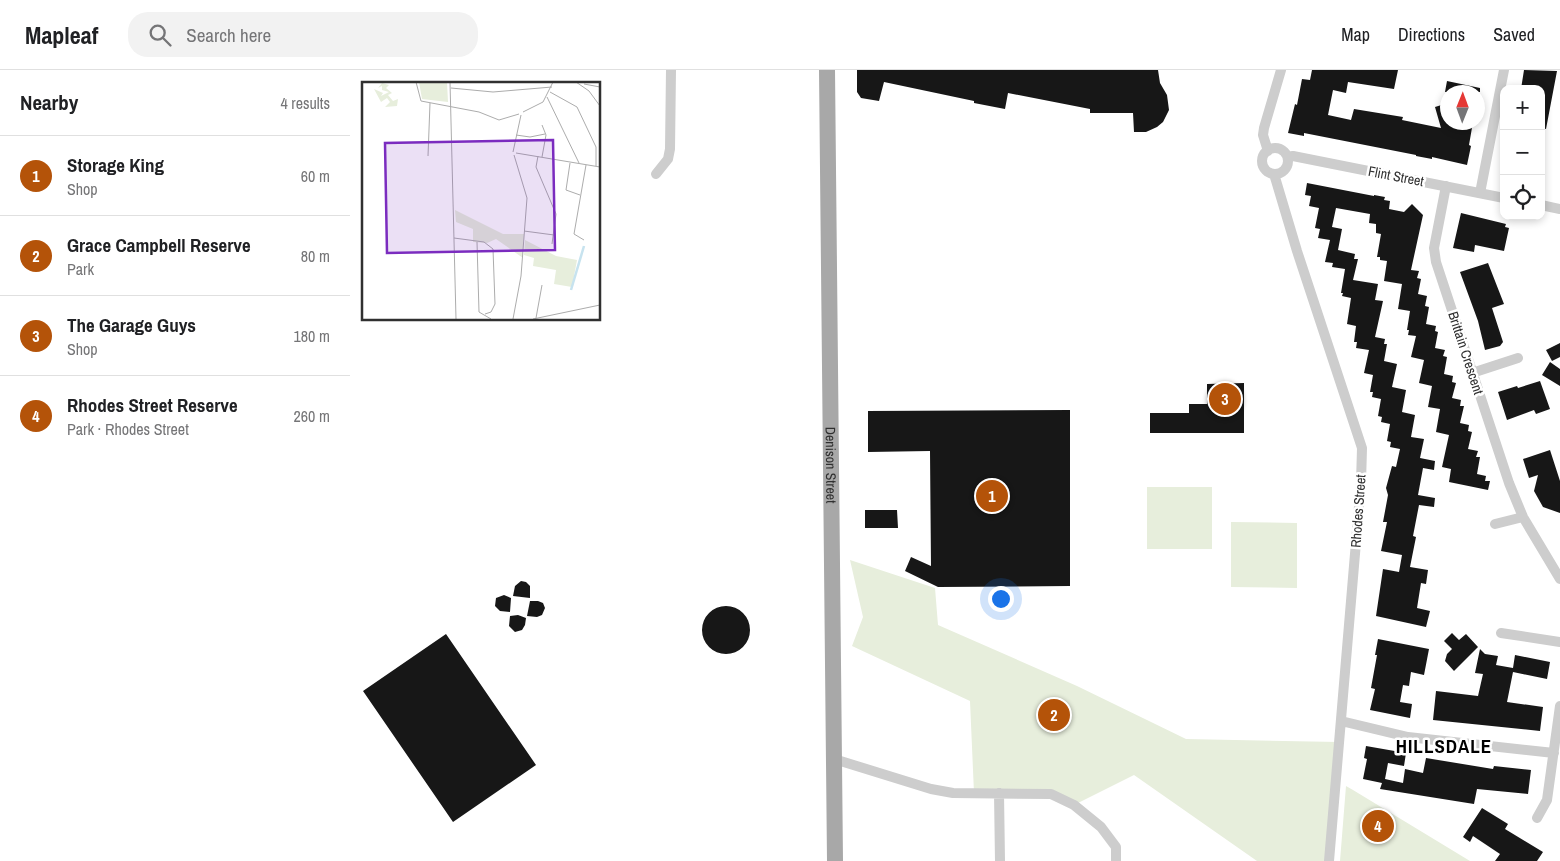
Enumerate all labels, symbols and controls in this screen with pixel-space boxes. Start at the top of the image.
search box [128,12,478,57]
text: Mapleaf [25,19,98,51]
icon: search [146,21,174,49]
text: Search here [186,22,271,48]
text: Map [1341,22,1370,47]
text: Directions [1398,22,1465,47]
text: Saved [1493,22,1535,47]
inset map [362,82,600,320]
north arrow [1440,85,1485,130]
map controls [1500,85,1545,220]
button: + [1500,85,1545,130]
text: Nearby [20,88,78,117]
text: 4 results [280,92,330,114]
button: − [1500,130,1545,175]
text: Storage King [67,152,164,178]
street label: Flint Street [1367,162,1425,190]
text: 1 [32,165,40,187]
text: 60 m [301,165,330,187]
button: locate [1500,175,1545,220]
text: Shop [67,178,98,200]
text: Grace Campbell Reserve [67,232,251,258]
text: 2 [32,245,40,267]
text: 80 m [301,245,330,267]
text: Park [67,258,94,280]
street label: Brittain Crescent [1444,309,1488,397]
text: The Garage Guys [67,312,196,338]
text: 3 [32,325,40,347]
text: 180 m [294,325,330,347]
text: Shop [67,338,98,360]
pin: 3 [1209,380,1241,418]
text: Rhodes Street Reserve [67,392,238,418]
text: 4 [32,405,40,427]
text: 260 m [294,405,330,427]
text: Park · Rhodes Street [67,418,189,440]
street label: Denison Street [822,427,840,503]
street label: Rhodes Street [1346,474,1370,548]
pin: 1 [976,477,1008,515]
your location [988,586,1014,612]
pin: 2 [1038,696,1070,734]
district label: HILLSDALE [1396,733,1492,759]
pin: 4 [1362,807,1394,845]

